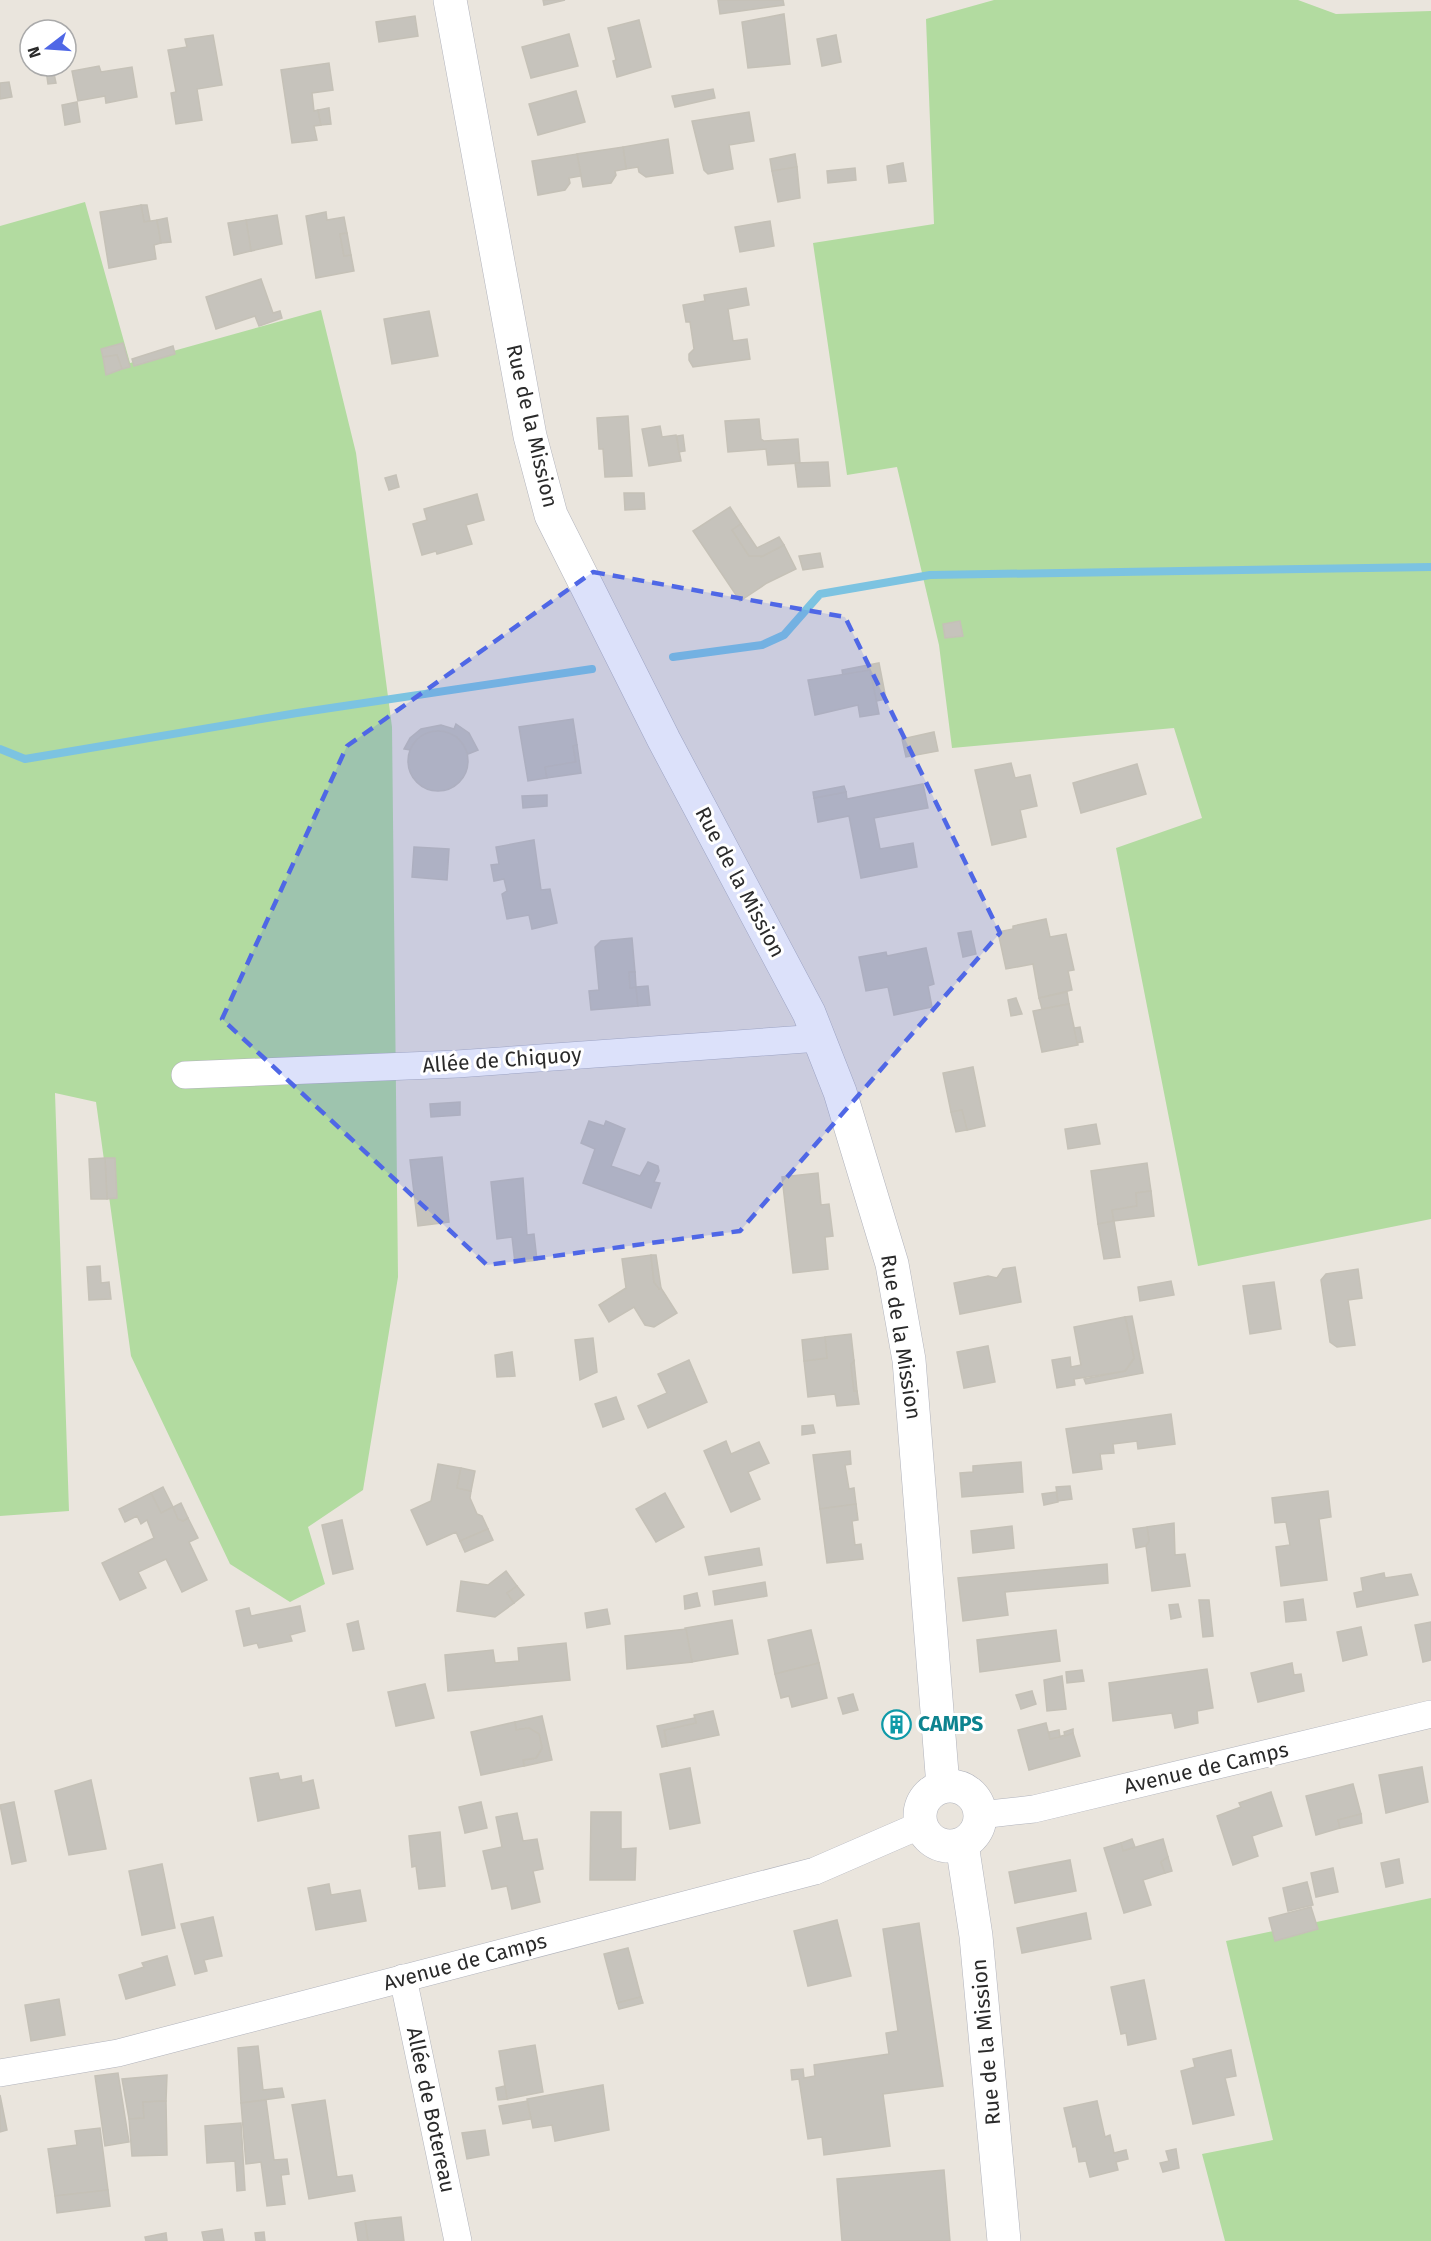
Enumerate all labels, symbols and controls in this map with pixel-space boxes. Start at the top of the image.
north arrow [18,18,78,78]
text: N [23,44,45,60]
street label: Rue de la Mission [501,342,563,510]
street label: Rue de la Mission [689,802,791,962]
street label: Allée de Chiquoy [422,1041,583,1079]
street label: Rue de la Mission [875,1253,927,1421]
building icon: CAMPS [881,1708,913,1740]
place label: CAMPS [918,1711,983,1737]
street label: Avenue de Camps [1121,1736,1291,1800]
street label: Avenue de Camps [380,1928,550,1996]
street label: Rue de la Mission [966,1958,1006,2126]
street label: Allée de Botereau [401,2025,461,2195]

